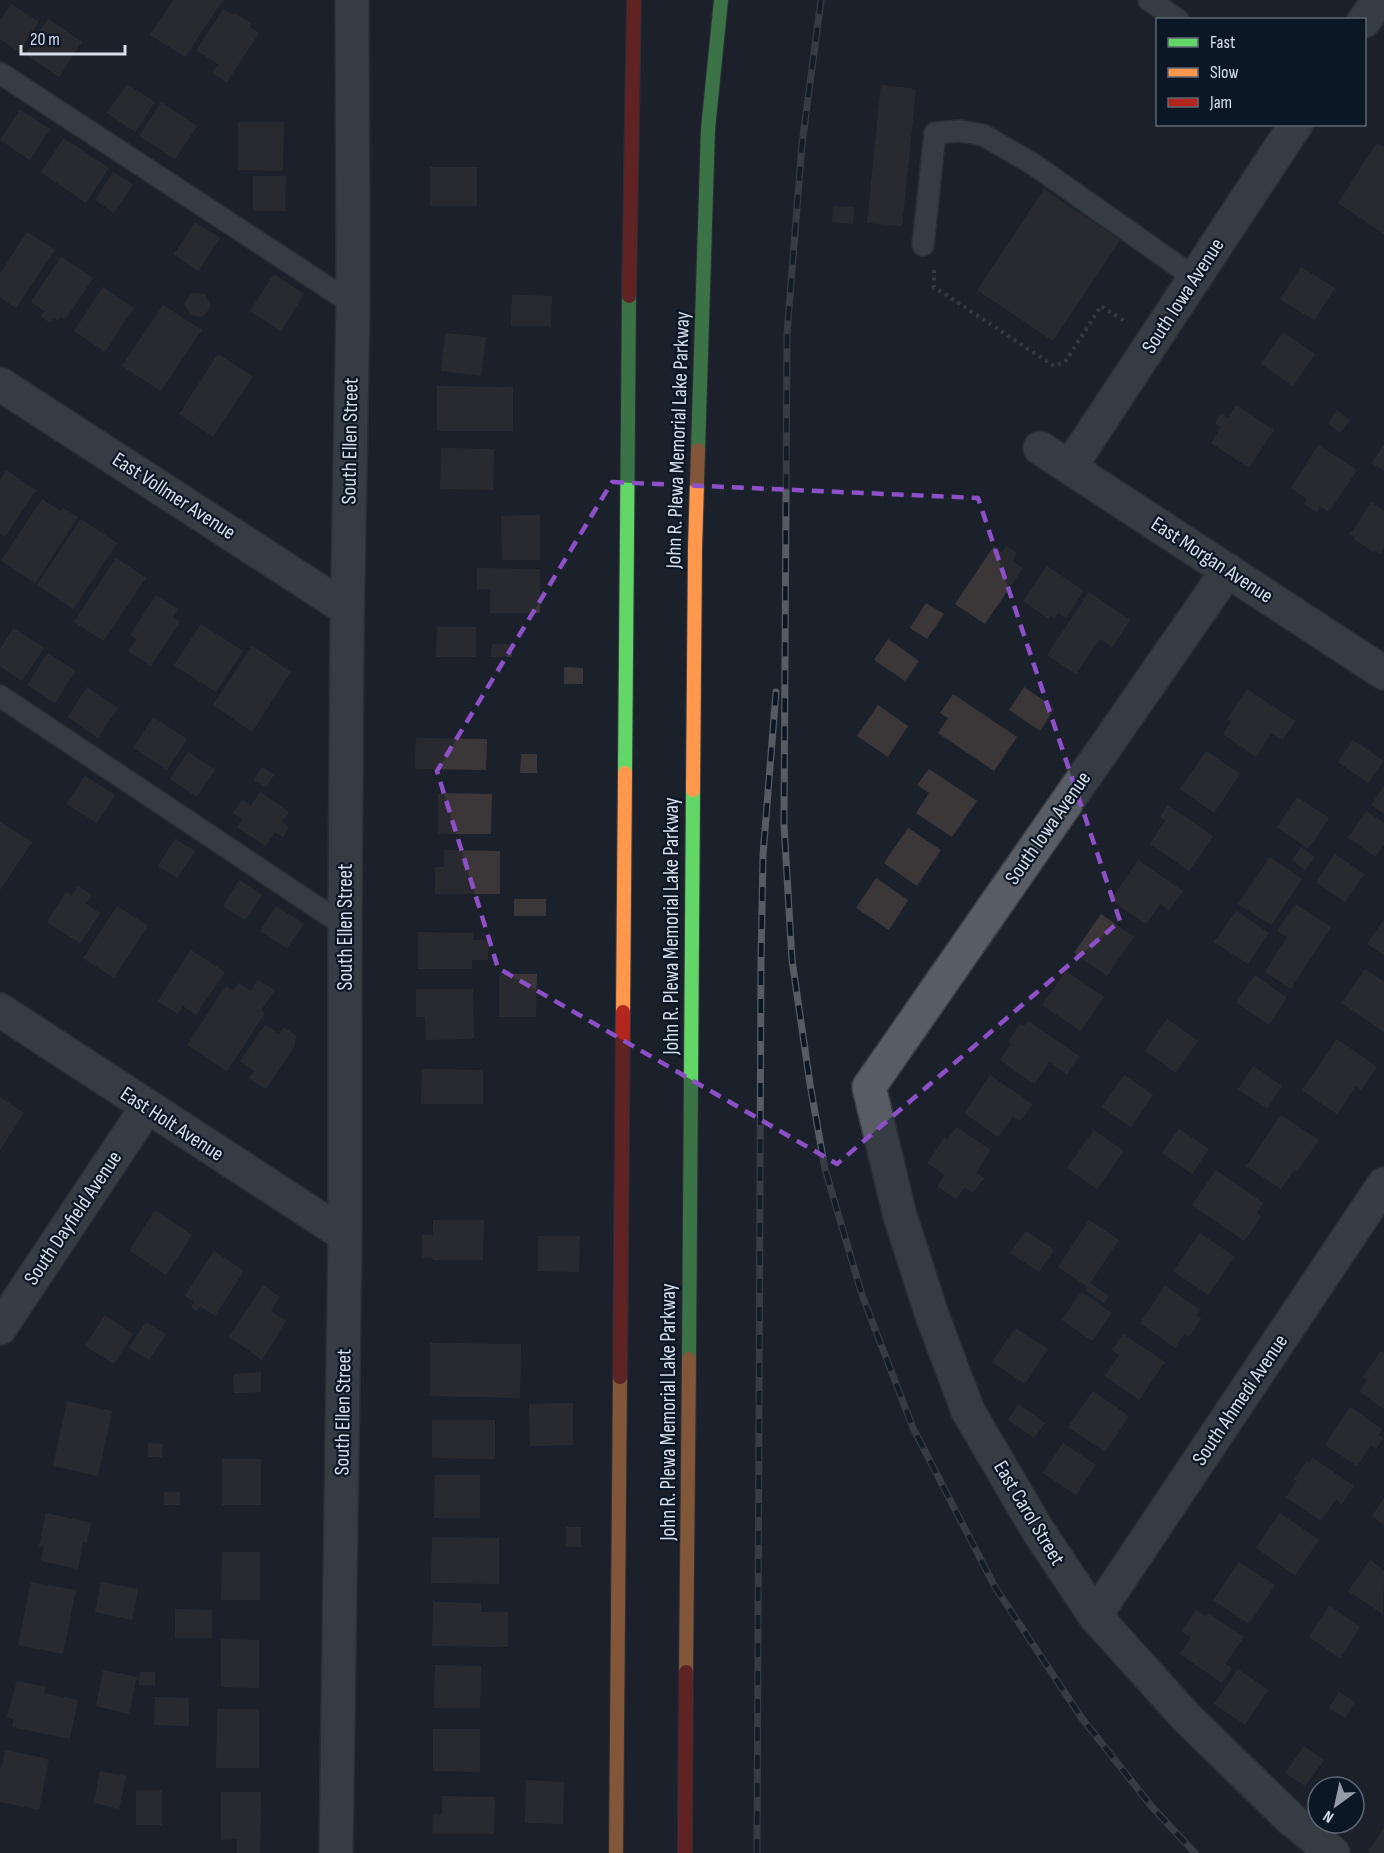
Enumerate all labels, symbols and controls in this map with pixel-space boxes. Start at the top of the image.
scale bar [21,18,124,56]
legend [1156,18,1366,126]
text: 20 m [30,29,60,50]
text: Fast [1210,32,1236,53]
text: Slow [1210,62,1239,83]
text: Jam [1209,92,1232,113]
street label: South Iowa Avenue [1136,234,1230,358]
street label: John R. Plewa Memorial Lake Parkway [661,311,695,570]
street label: South Ellen Street [336,377,364,505]
street label: East Vollmer Avenue [108,447,240,545]
street label: East Morgan Avenue [1146,511,1278,609]
street label: South Iowa Avenue [1000,767,1096,889]
street label: John R. Plewa Memorial Lake Parkway [659,797,684,1056]
street label: South Ellen Street [333,864,358,990]
street label: East Holt Avenue [116,1081,228,1167]
street label: South Dayfield Avenue [19,1146,127,1290]
street label: John R. Plewa Memorial Lake Parkway [656,1283,681,1542]
street label: South Ahmedi Avenue [1187,1330,1293,1470]
street label: South Ellen Street [329,1348,357,1476]
street label: East Carol Street [988,1456,1070,1570]
north arrow [1306,1775,1366,1835]
text: N [1320,1806,1337,1827]

